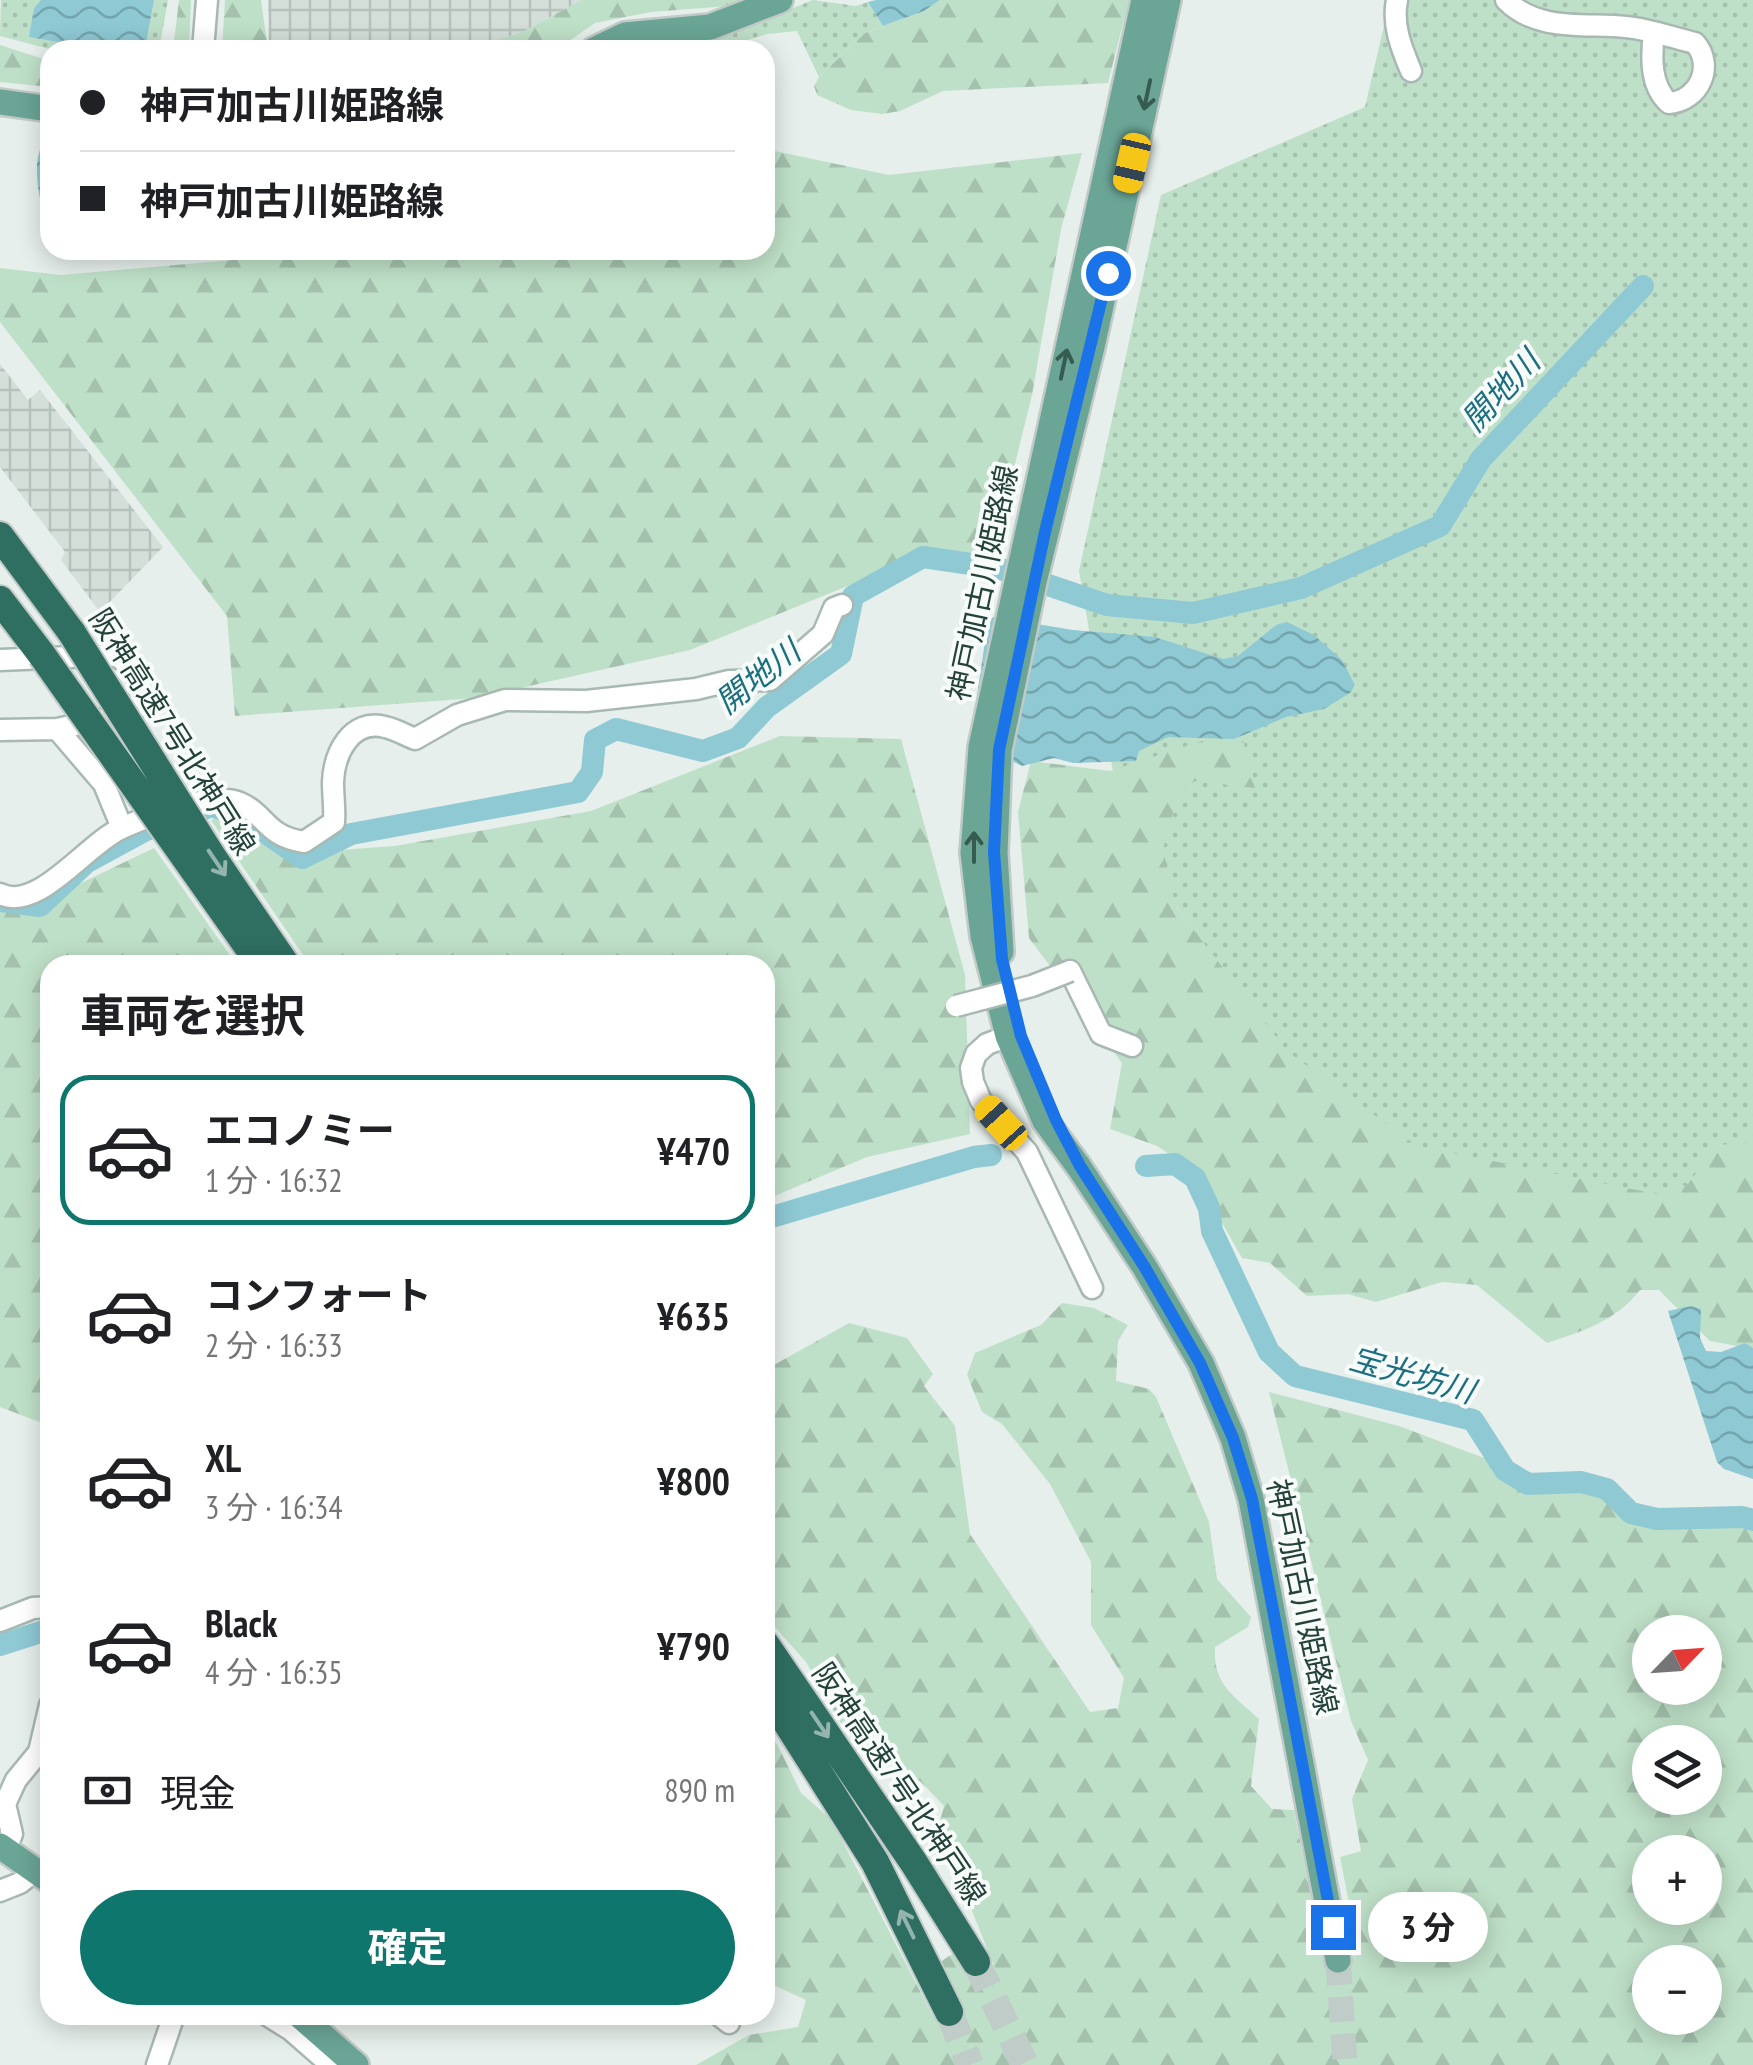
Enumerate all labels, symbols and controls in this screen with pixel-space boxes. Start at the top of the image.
one-way arrow [1137,78,1155,110]
text: 神戸加古川姫路線 [140,80,444,129]
car [1111,130,1153,196]
text: 神戸加古川姫路線 [140,176,444,225]
route start [1086,251,1131,296]
water label: 開地川 [1452,339,1550,440]
one-way arrow [1056,349,1074,381]
street label: 神戸加古川姫路線 [938,461,1026,704]
street label: 阪神高速7号北神戸線 [82,601,265,862]
water label: 開地川 [707,628,810,722]
one-way arrow [965,831,984,864]
one-way arrow [206,849,227,877]
text: 車両を選択 [80,986,305,1044]
car [970,1091,1032,1155]
icon: car [85,1105,175,1195]
text: エコノミー [205,1105,395,1154]
text: ¥470 [657,1126,730,1175]
text: 1 分 · 16:32 [205,1159,343,1201]
icon: car [85,1270,175,1360]
text: コンフォート [205,1270,432,1319]
text: ¥635 [657,1291,730,1340]
text: 2 分 · 16:33 [205,1324,343,1366]
water label: 宝光坊川 [1345,1336,1482,1413]
text: XL [205,1433,241,1482]
icon: car [85,1435,175,1525]
text: ¥800 [657,1456,730,1505]
street label: 神戸加古川姫路線 [1259,1475,1347,1718]
text: 3 分 · 16:34 [205,1486,343,1528]
text: Black [205,1598,278,1647]
icon: car [85,1600,175,1690]
north arrow [1632,1615,1722,1705]
map controls [1632,1615,1722,2035]
text: ¥790 [657,1621,730,1670]
text: 4 分 · 16:35 [205,1651,343,1693]
street label: 阪神高速7号北神戸線 [805,1655,996,1912]
one-way arrow [810,1710,831,1738]
button: layers [1632,1725,1722,1815]
icon: cash [80,1763,135,1818]
text: 現金 [160,1768,236,1817]
text: 890 m [664,1769,735,1811]
button: + [1632,1835,1722,1925]
button: 確定 [80,1890,735,2005]
callout: 3 分 [1368,1892,1488,1962]
route end [1311,1905,1356,1950]
text: 3 分 [1401,1906,1455,1948]
one-way arrow [896,1910,915,1940]
button: − [1632,1945,1722,2035]

